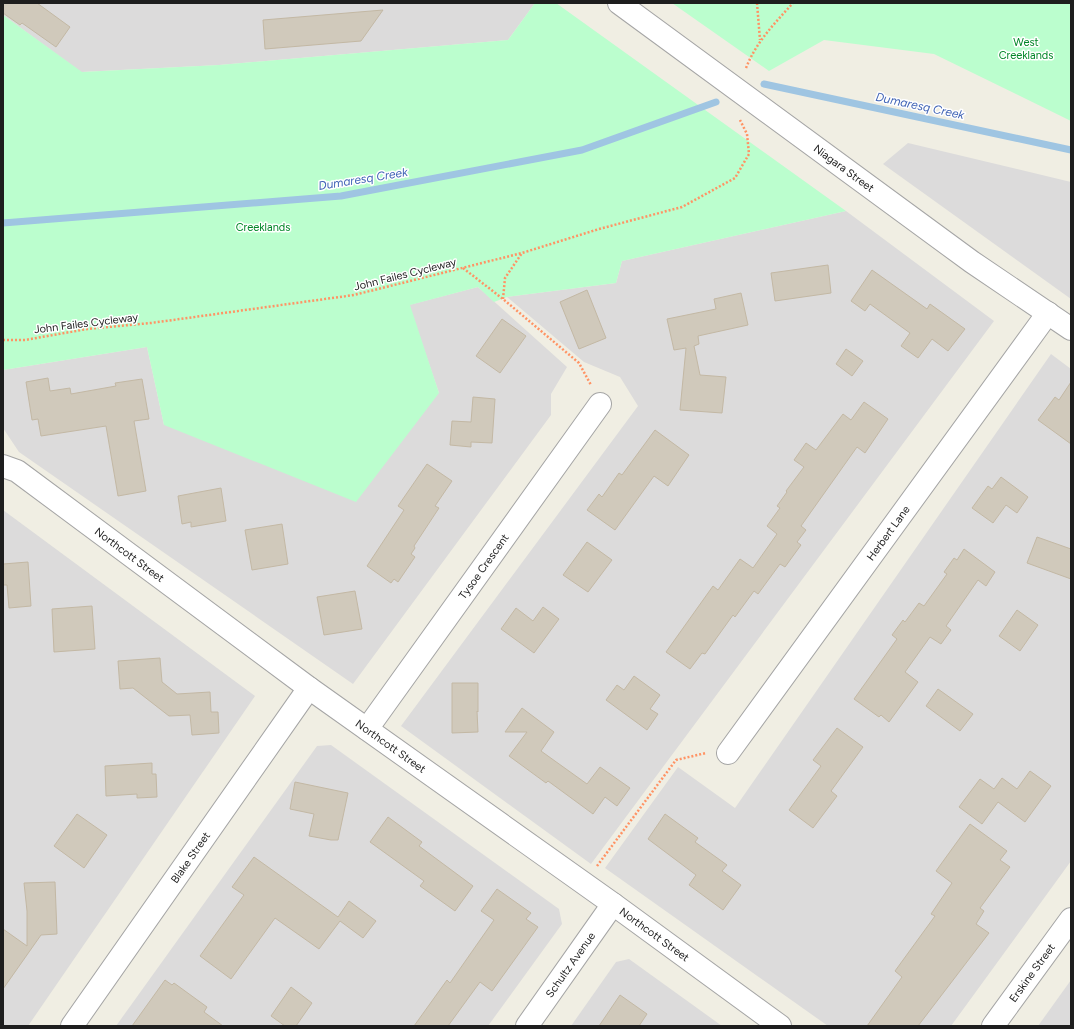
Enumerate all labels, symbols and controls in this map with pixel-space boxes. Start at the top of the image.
park label: West Creeklands [999,36,1053,62]
water label: Dumaresq Creek [874,90,967,122]
street label: Niagara Street [811,142,876,195]
water label: Dumaresq Creek [317,165,410,193]
park label: Creeklands [236,221,290,234]
street label: John Failes Cycleway [353,255,458,293]
street label: John Failes Cycleway [33,311,139,336]
street label: Herbert Lane [864,503,913,563]
street label: Northcott Street [92,525,166,585]
street label: Tysoe Crescent [456,532,512,602]
street label: Northcott Street [353,717,428,776]
street label: Blake Street [168,829,213,886]
street label: Northcott Street [617,905,692,965]
street label: Schultz Avenue [543,930,598,1000]
street label: Erskine Street [1007,941,1058,1005]

